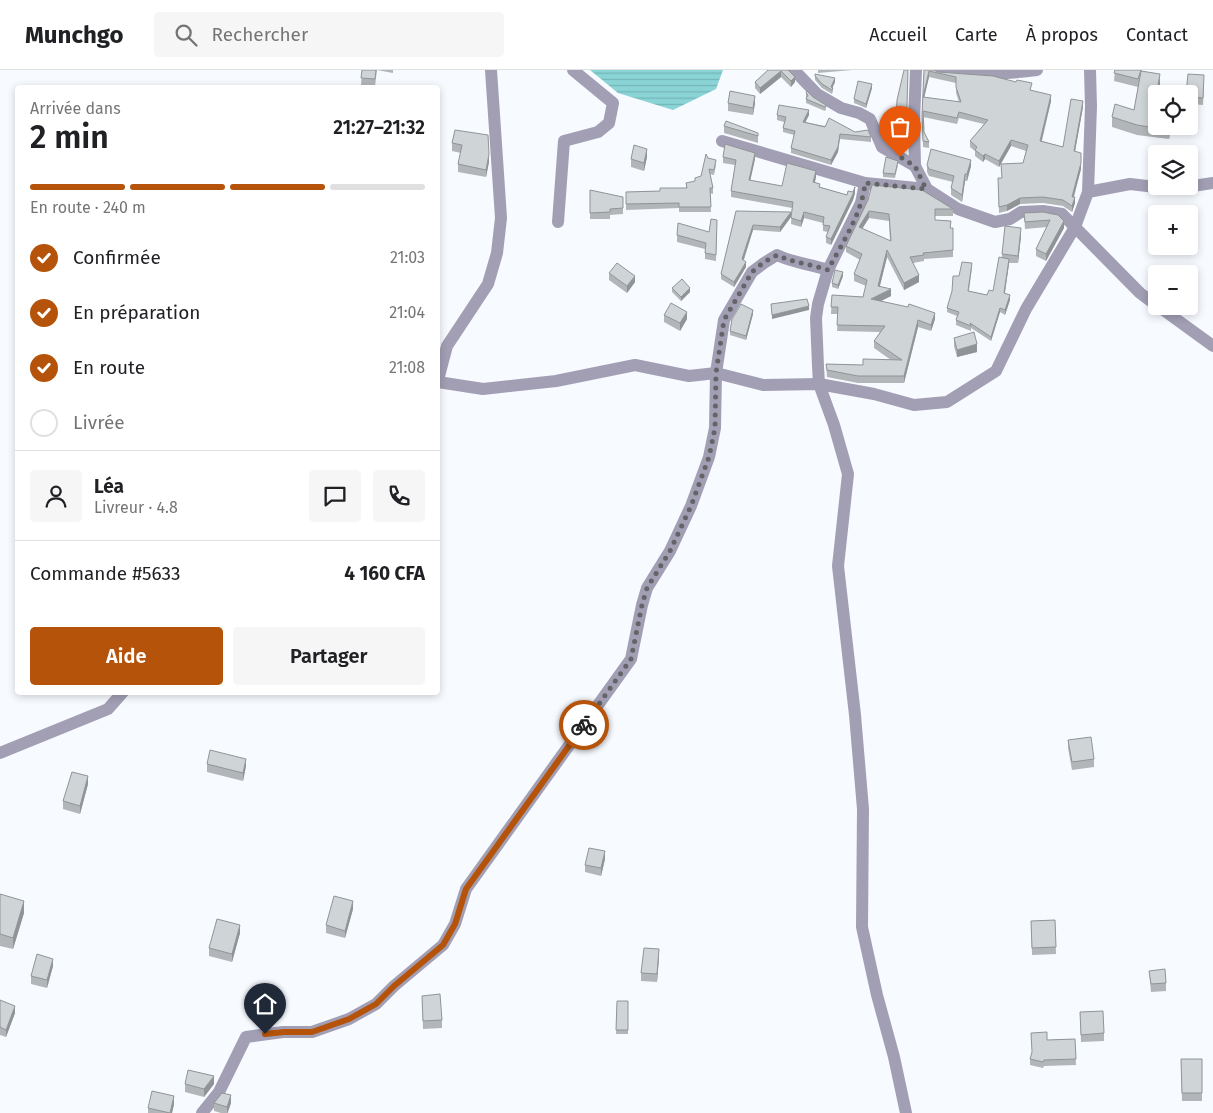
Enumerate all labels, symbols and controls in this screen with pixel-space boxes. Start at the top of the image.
search box [154,12,504,57]
text: Munchgo [25,21,124,49]
icon: search [172,21,200,49]
text: Rechercher [212,23,308,46]
text: Accueil [869,24,927,46]
text: Carte [955,24,998,46]
text: À propos [1026,24,1098,46]
text: Contact [1126,24,1188,46]
map controls [1148,85,1198,315]
button: locate [1148,85,1198,135]
text: Arrivée dans [30,99,121,118]
pin [879,106,921,157]
icon: bag [886,113,914,141]
text: 21:27–21:32 [333,116,425,139]
text: 2 min [30,118,109,156]
button: layers [1148,145,1198,195]
text: En route · 240 m [30,198,146,217]
button: + [1148,205,1198,255]
icon: check [30,244,58,272]
text: Confirmée [73,246,161,269]
text: 21:03 [390,248,425,267]
button: − [1148,265,1198,315]
icon: check [30,299,58,327]
text: En préparation [73,301,200,324]
text: 21:04 [389,303,425,322]
icon: check [30,354,58,382]
text: En route [73,356,145,379]
text: 21:08 [389,358,425,377]
text: Livrée [73,411,125,434]
button: person [30,470,82,522]
button: chat [309,470,361,522]
button: phone [373,470,425,522]
text: Léa [94,475,124,498]
text: Livreur · 4.8 [94,498,178,517]
text: Commande #5633 [30,562,180,585]
text: 4 160 CFA [344,562,425,585]
button: Aide [30,627,223,685]
button: Partager [233,627,425,685]
courier [559,700,609,750]
icon: bike [570,711,598,739]
pin [244,983,286,1034]
icon: home [251,990,279,1018]

